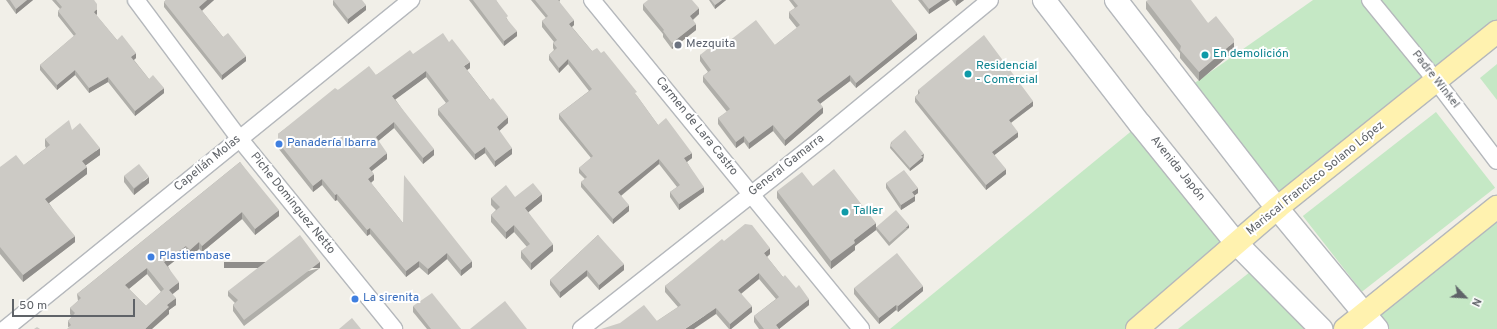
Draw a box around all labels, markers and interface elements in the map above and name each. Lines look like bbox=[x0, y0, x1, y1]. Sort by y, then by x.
place label: Mezquita bbox=[686, 38, 735, 52]
marker: Mezquita bbox=[673, 40, 683, 50]
place label: En demolición bbox=[1213, 48, 1289, 62]
street label: Padre Winkel bbox=[1408, 48, 1462, 112]
marker: En demolición bbox=[1200, 50, 1210, 60]
place label: Residencial - Comercial bbox=[976, 60, 1038, 88]
marker: Residencial - Comercial bbox=[963, 69, 973, 79]
street label: Carmen de Lara Castro bbox=[652, 75, 740, 179]
street label: Mariscal Francisco Solano López bbox=[1244, 119, 1388, 239]
street label: General Gamarra bbox=[746, 132, 828, 200]
street label: Capellán Molas bbox=[172, 133, 244, 195]
street label: Avenida Japón bbox=[1146, 134, 1208, 204]
place label: Panadería Ibarra bbox=[287, 137, 376, 151]
marker: Panadería Ibarra bbox=[274, 139, 284, 149]
street label: Piche Dominguez Netto bbox=[247, 150, 337, 258]
place label: Taller bbox=[853, 205, 883, 219]
marker: Taller bbox=[840, 207, 850, 217]
place label: Plastiembase bbox=[159, 250, 231, 264]
marker: Plastiembase bbox=[146, 252, 156, 262]
north arrow bbox=[1445, 277, 1485, 317]
scale bar bbox=[14, 291, 137, 317]
place label: La sirenita bbox=[363, 292, 419, 306]
marker: La sirenita bbox=[350, 294, 360, 304]
text: N bbox=[1468, 296, 1484, 309]
text: 50 m bbox=[19, 298, 47, 314]

